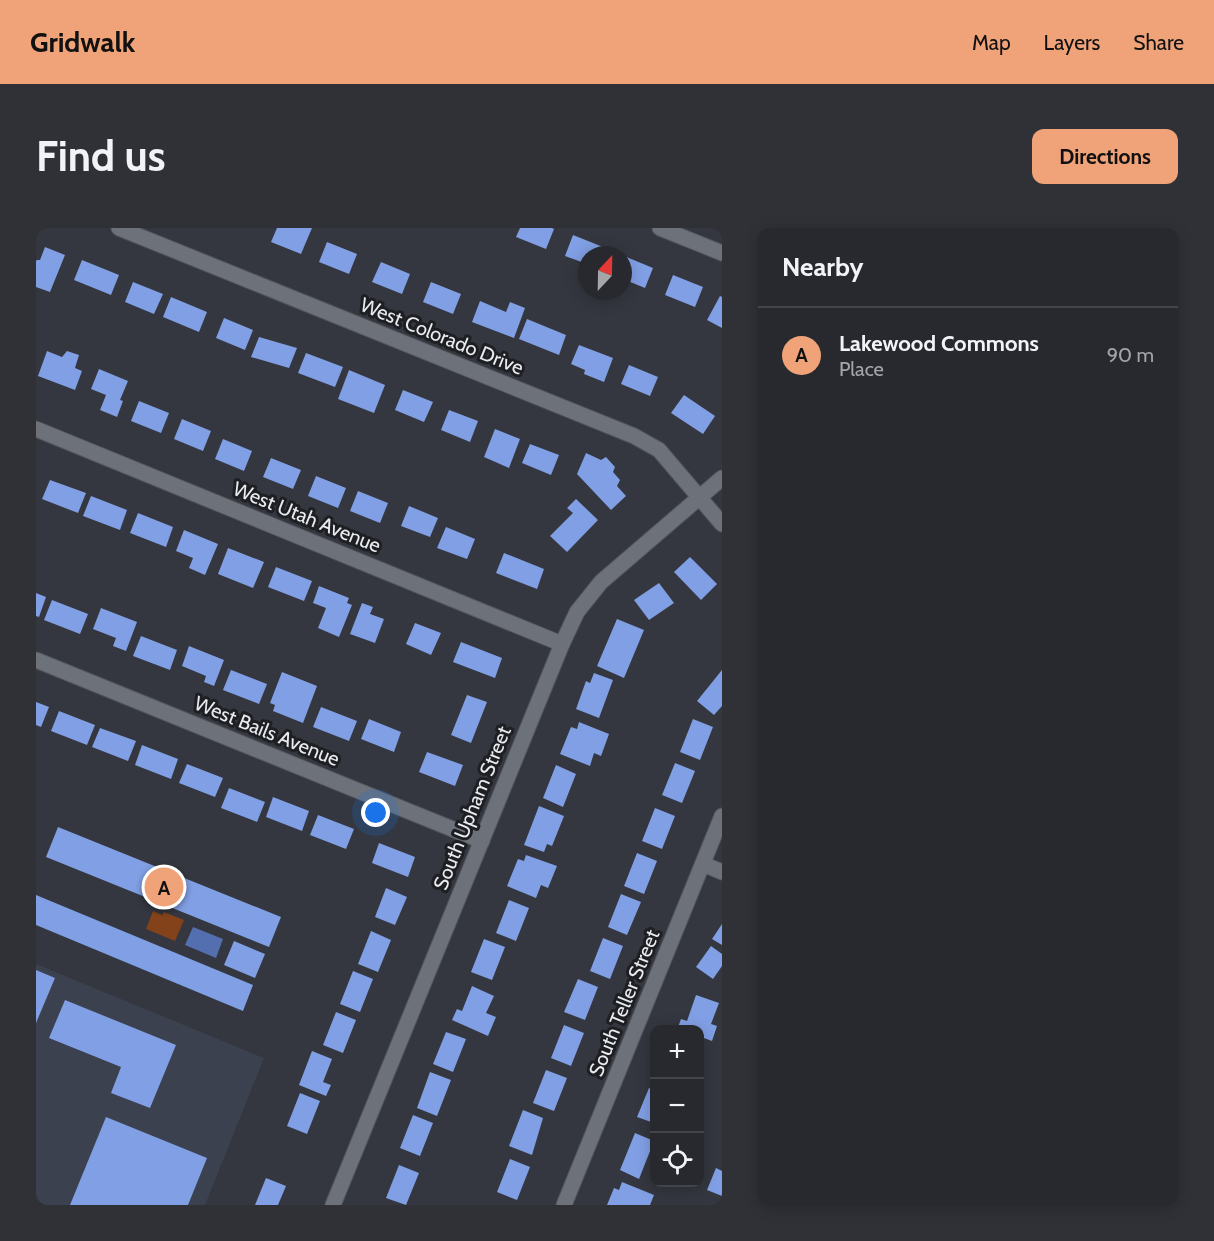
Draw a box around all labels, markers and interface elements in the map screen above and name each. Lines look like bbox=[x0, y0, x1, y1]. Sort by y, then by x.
text: Gridwalk bbox=[30, 25, 135, 59]
text: Map bbox=[972, 30, 1011, 55]
text: Layers bbox=[1044, 30, 1100, 55]
text: Share bbox=[1133, 30, 1184, 55]
button: Directions bbox=[1032, 129, 1178, 184]
text: Find us bbox=[36, 130, 165, 182]
north arrow bbox=[578, 246, 632, 300]
text: Nearby bbox=[782, 251, 863, 283]
street label: West Colorado Drive bbox=[357, 292, 527, 380]
text: Lakewood Commons bbox=[839, 330, 1039, 357]
text: A bbox=[795, 343, 808, 367]
text: 90 m bbox=[1107, 343, 1154, 367]
text: Place bbox=[839, 357, 884, 381]
street label: West Utah Avenue bbox=[230, 476, 384, 558]
street label: West Bails Avenue bbox=[191, 691, 343, 771]
street label: South Upham Street bbox=[428, 722, 516, 893]
your location bbox=[361, 798, 390, 827]
pin: A bbox=[144, 864, 184, 910]
street label: South Teller Street bbox=[584, 926, 665, 1080]
map controls bbox=[650, 1025, 704, 1187]
button: + bbox=[650, 1025, 704, 1079]
button: − bbox=[650, 1079, 704, 1133]
button: locate bbox=[650, 1133, 704, 1187]

